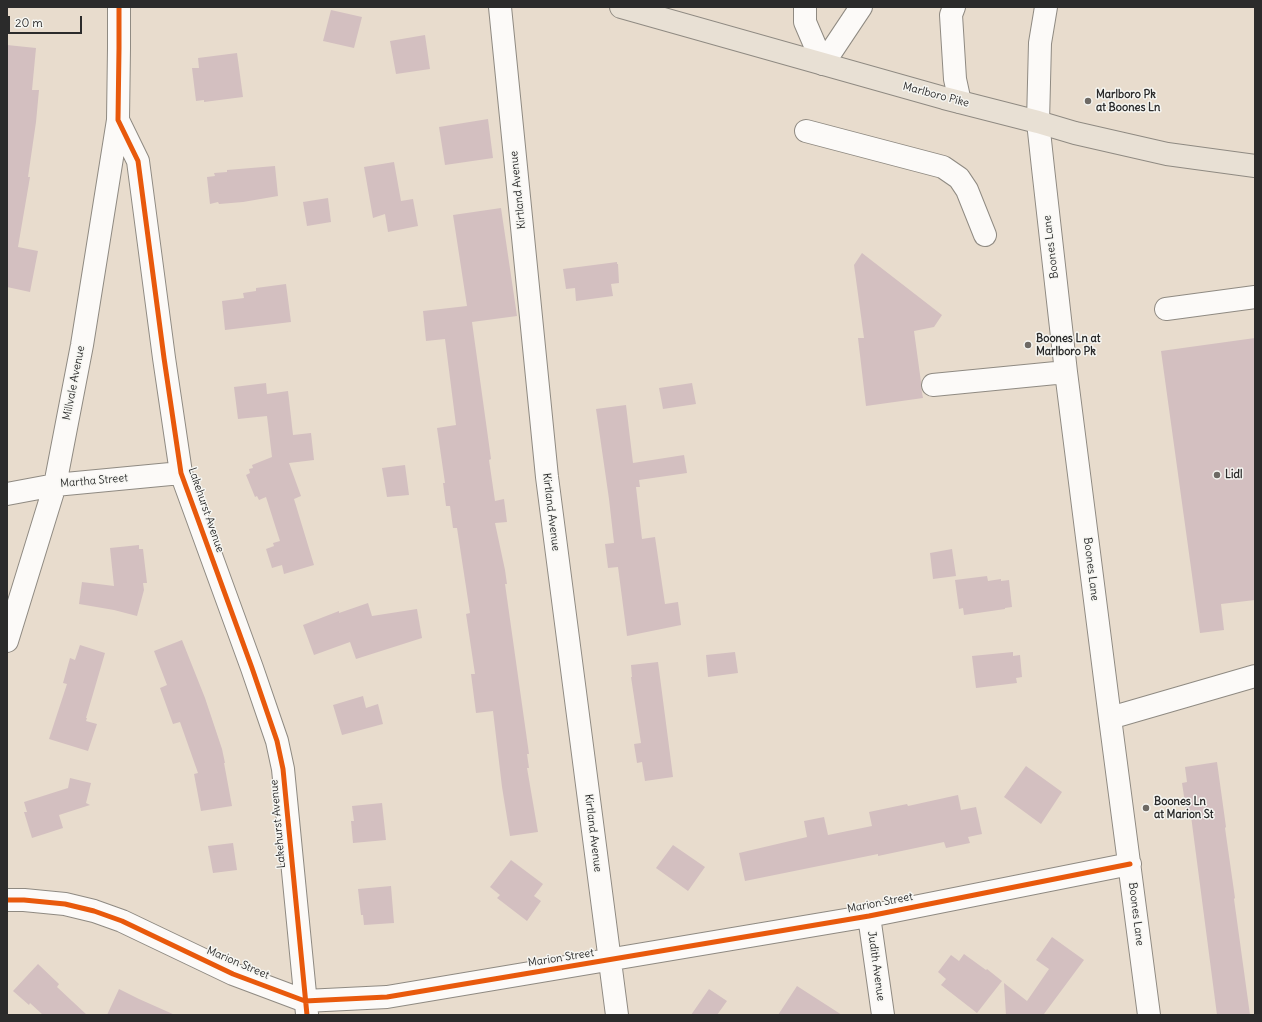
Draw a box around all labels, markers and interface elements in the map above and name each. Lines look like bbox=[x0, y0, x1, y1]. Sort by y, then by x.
scale bar bbox=[10, 8, 84, 34]
text: 20 m bbox=[15, 15, 43, 30]
street label: Marlboro Pike bbox=[901, 80, 971, 110]
place label: Marlboro Pk at Boones Ln bbox=[1096, 88, 1160, 114]
marker: Marlboro Pk at Boones Ln bbox=[1083, 96, 1093, 106]
street label: Kirtland Avenue bbox=[507, 150, 529, 230]
street label: Boones Lane bbox=[1041, 214, 1061, 280]
place label: Boones Ln at Marlboro Pk bbox=[1036, 332, 1100, 358]
marker: Boones Ln at Marlboro Pk bbox=[1023, 340, 1033, 350]
street label: Millvale Avenue bbox=[60, 345, 88, 421]
street label: Lakehurst Avenue bbox=[185, 466, 227, 554]
place label: Lidl bbox=[1225, 468, 1242, 482]
marker: Lidl bbox=[1212, 470, 1222, 480]
street label: Martha Street bbox=[60, 471, 128, 491]
street label: Kirtland Avenue bbox=[540, 472, 562, 552]
street label: Boones Lane bbox=[1081, 536, 1101, 602]
street label: Lakehurst Avenue bbox=[268, 779, 288, 869]
street label: Kirtland Avenue bbox=[582, 793, 604, 873]
place label: Boones Ln at Marion St bbox=[1154, 795, 1213, 821]
marker: Boones Ln at Marion St bbox=[1141, 803, 1151, 813]
street label: Boones Lane bbox=[1126, 881, 1146, 947]
street label: Marion Street bbox=[846, 890, 914, 916]
street label: Judith Avenue bbox=[865, 930, 887, 1002]
street label: Marion Street bbox=[205, 944, 271, 982]
street label: Marion Street bbox=[527, 946, 595, 970]

